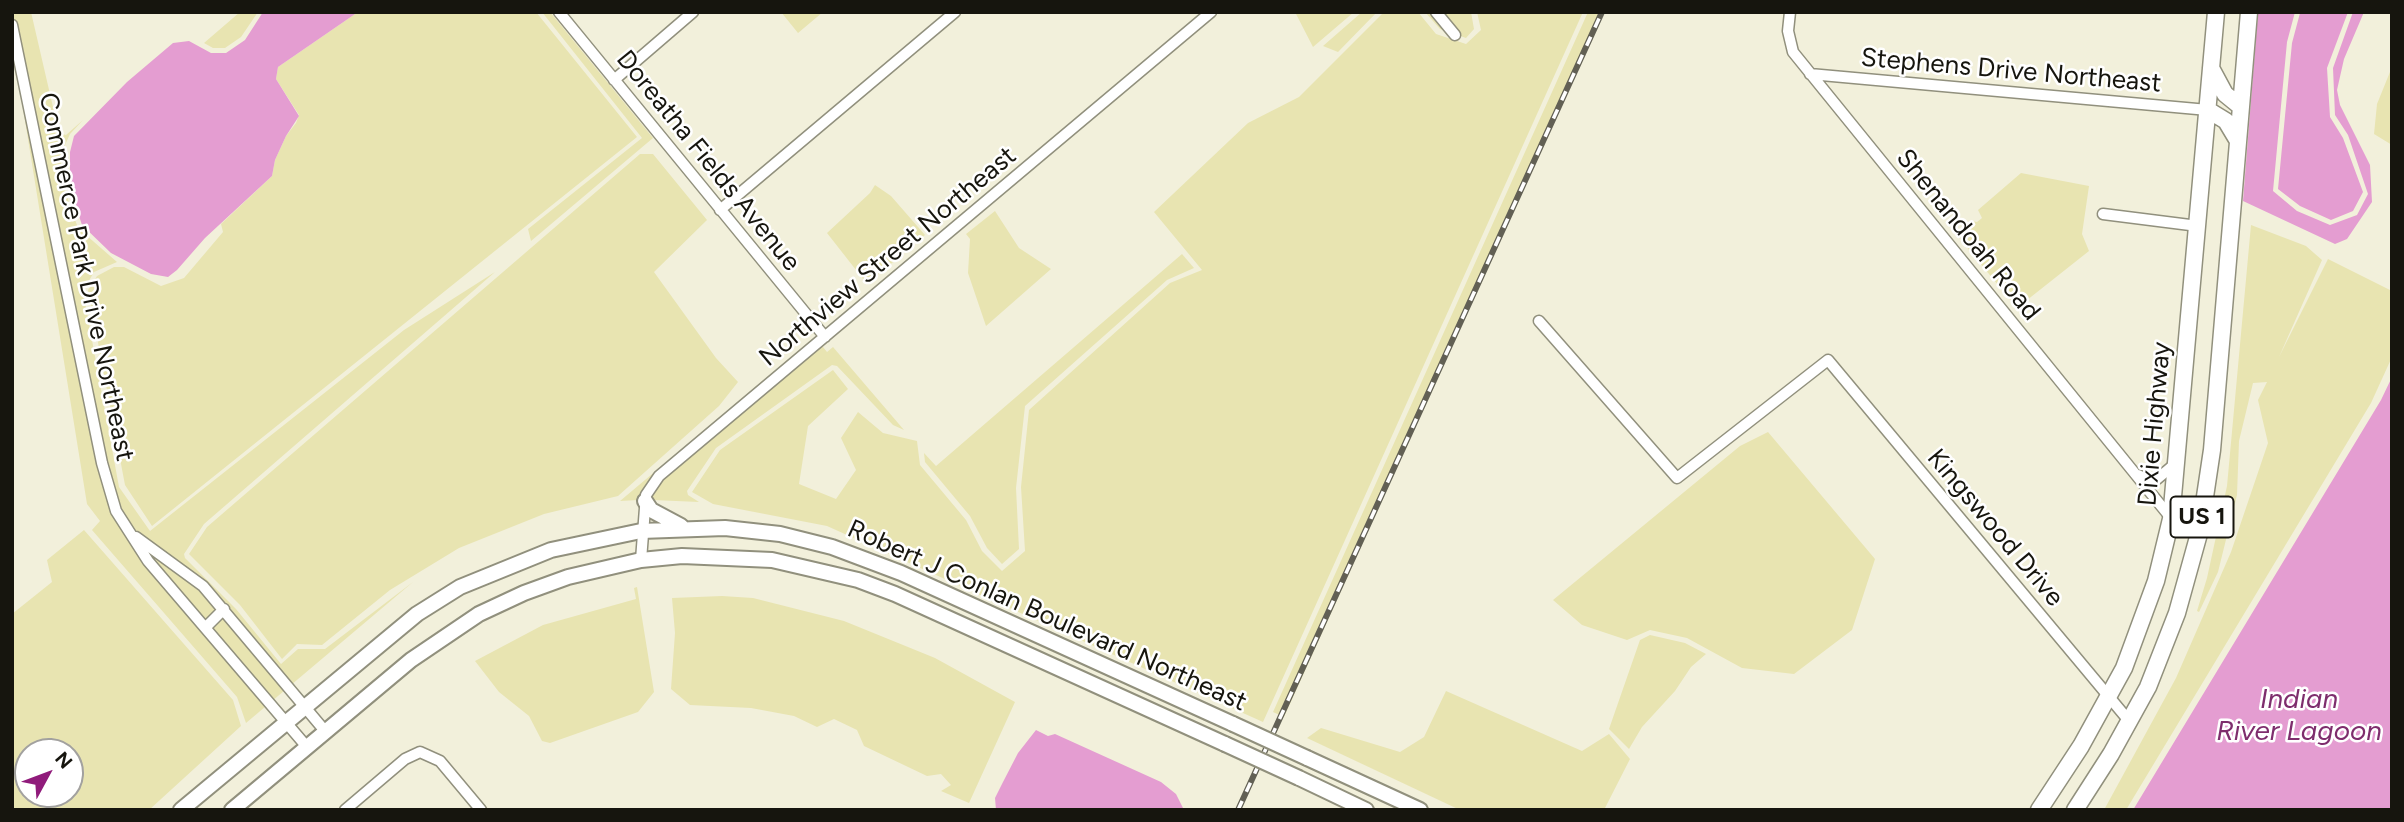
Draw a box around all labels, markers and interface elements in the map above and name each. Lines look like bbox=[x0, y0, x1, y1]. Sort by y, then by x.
street label: Stephens Drive Northeast bbox=[1860, 42, 2162, 100]
street label: Doreatha Fields Avenue bbox=[609, 44, 807, 278]
street label: Commerce Park Drive Northeast bbox=[32, 90, 140, 464]
street label: Northview Street Northeast bbox=[753, 141, 1023, 373]
street label: Shenandoah Road bbox=[1889, 143, 2047, 327]
street label: Dixie Highway bbox=[2132, 341, 2178, 507]
street label: Kingswood Drive bbox=[1920, 443, 2070, 613]
road number: US 1 bbox=[2170, 496, 2234, 538]
street label: Robert J Conlan Boulevard Northeast bbox=[843, 514, 1251, 718]
water label: Indian River Lagoon bbox=[2216, 683, 2382, 749]
north arrow bbox=[14, 738, 84, 808]
text: N bbox=[50, 747, 77, 773]

